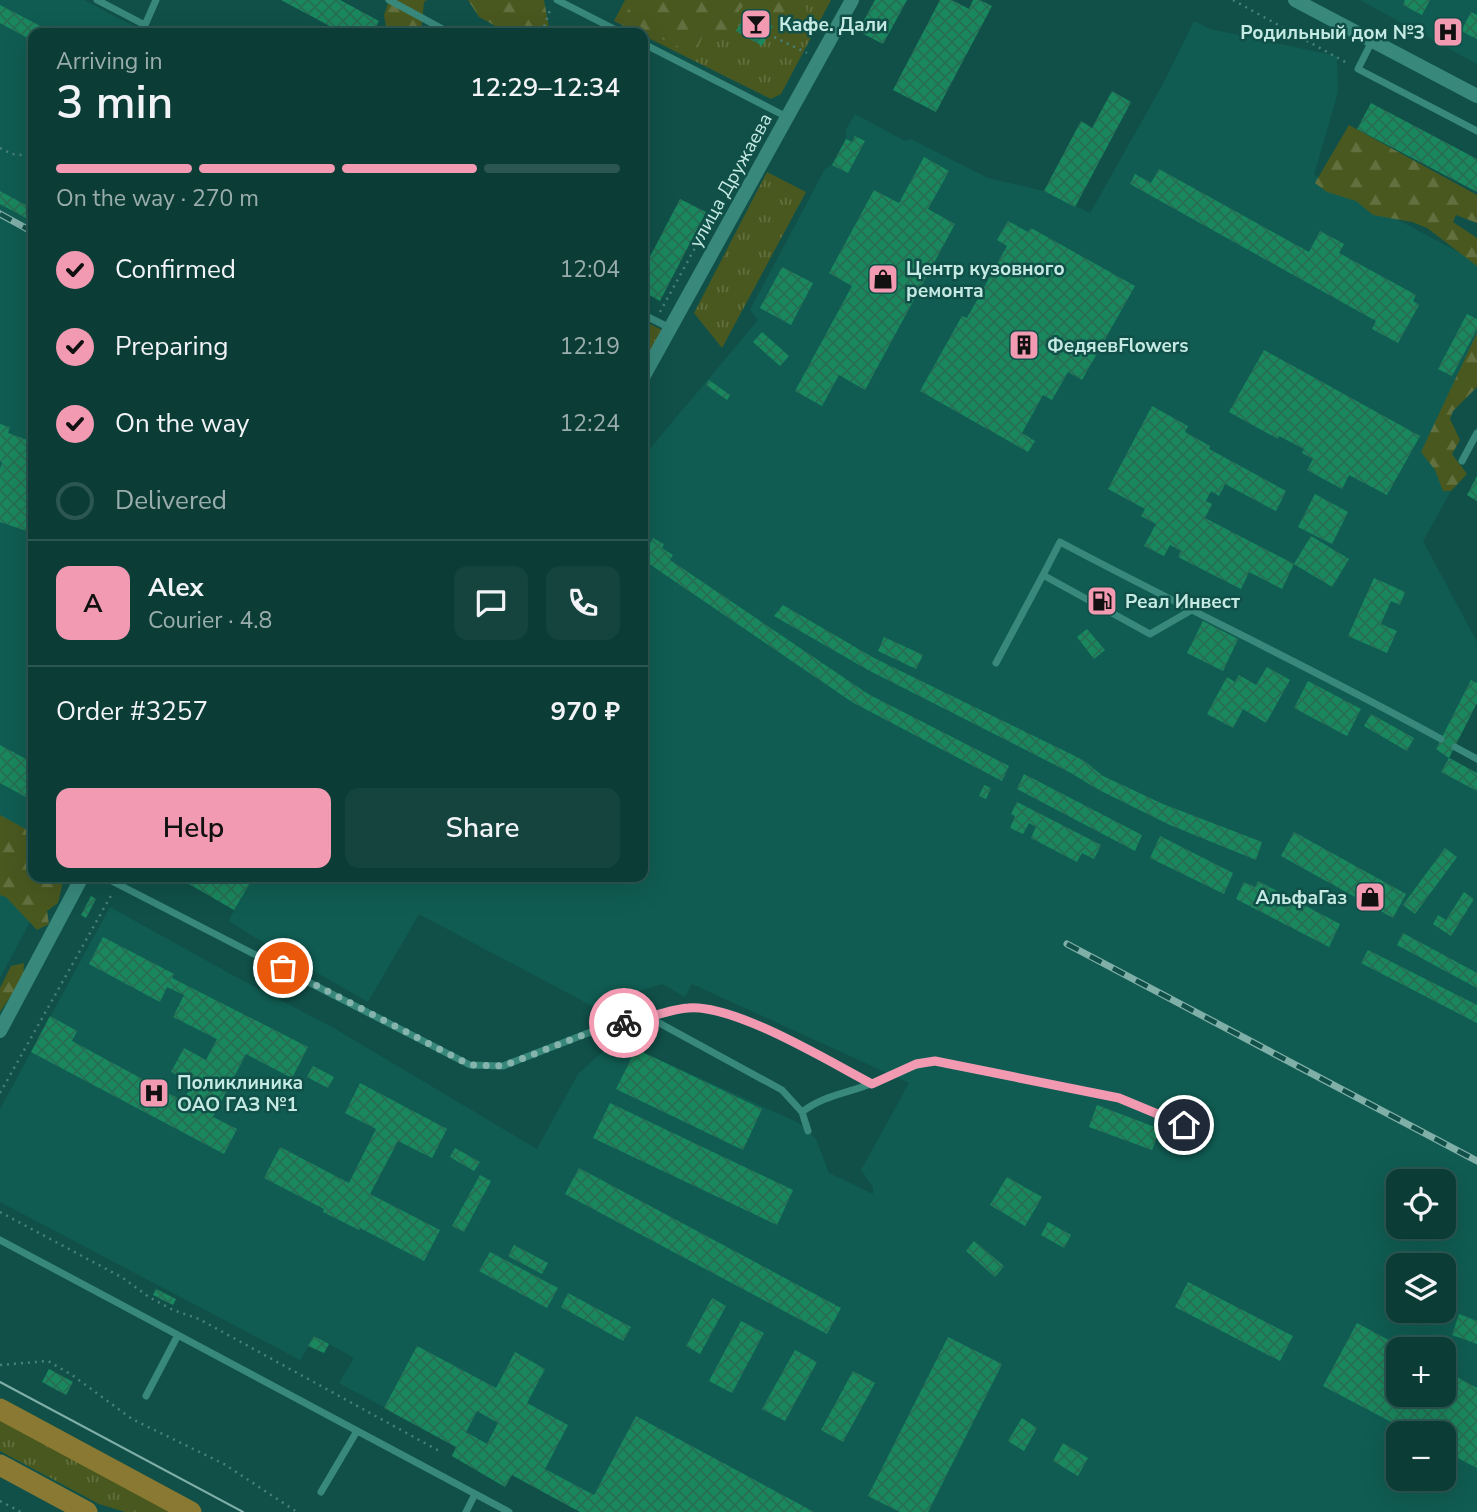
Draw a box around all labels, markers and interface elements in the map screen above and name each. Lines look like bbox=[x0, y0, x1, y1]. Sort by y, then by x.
bar icon: Кафе. Дали bbox=[739, 7, 773, 41]
place label: Кафе. Дали bbox=[779, 12, 887, 38]
hospital icon: Родильный дом №3 bbox=[1431, 15, 1465, 49]
place label: Родильный дом №3 bbox=[1240, 20, 1425, 46]
text: Arriving in bbox=[56, 46, 163, 77]
text: 12:29–12:34 bbox=[470, 70, 620, 105]
text: 3 min bbox=[56, 71, 173, 134]
street label: улица Дружаева bbox=[683, 109, 779, 252]
text: On the way · 270 m bbox=[56, 183, 259, 214]
icon: check bbox=[56, 251, 94, 289]
text: Confirmed bbox=[115, 252, 236, 287]
text: 12:04 bbox=[560, 254, 620, 285]
place label: Центр кузовного ремонта bbox=[906, 256, 1065, 304]
shop icon: Центр кузовного ремонта bbox=[866, 262, 900, 296]
icon: check bbox=[56, 328, 94, 366]
building icon: ФедяевFlowers bbox=[1007, 328, 1041, 362]
text: Preparing bbox=[115, 329, 228, 364]
text: 12:19 bbox=[560, 331, 620, 362]
place label: ФедяевFlowers bbox=[1047, 333, 1188, 359]
icon: check bbox=[56, 405, 94, 443]
text: On the way bbox=[115, 406, 249, 441]
text: 12:24 bbox=[560, 408, 620, 439]
text: Delivered bbox=[115, 483, 227, 518]
button: chat bbox=[454, 566, 528, 640]
button: phone bbox=[546, 566, 620, 640]
text: Alex bbox=[148, 570, 204, 605]
fuel station icon: Реал Инвест bbox=[1085, 584, 1119, 618]
text: A bbox=[83, 586, 103, 621]
place label: Реал Инвест bbox=[1125, 589, 1240, 615]
text: Courier · 4.8 bbox=[148, 605, 272, 636]
text: Order #3257 bbox=[56, 694, 208, 729]
text: 970 ₽ bbox=[551, 694, 620, 729]
button: Help bbox=[56, 788, 331, 868]
button: Share bbox=[345, 788, 620, 868]
shop icon: АльфаГаз bbox=[1353, 880, 1387, 914]
place label: АльфаГаз bbox=[1256, 885, 1347, 911]
pin bbox=[253, 938, 313, 998]
icon: bag bbox=[264, 949, 302, 987]
courier bbox=[589, 988, 659, 1058]
icon: bike bbox=[605, 1004, 643, 1042]
place label: Поликлиника ОАО ГАЗ №1 bbox=[177, 1070, 303, 1118]
hospital icon: Поликлиника ОАО ГАЗ №1 bbox=[137, 1076, 171, 1110]
pin bbox=[1154, 1095, 1214, 1155]
icon: home bbox=[1165, 1106, 1203, 1144]
map controls bbox=[1386, 1169, 1456, 1491]
button: locate bbox=[1386, 1169, 1456, 1239]
button: layers bbox=[1386, 1253, 1456, 1323]
button: + bbox=[1386, 1337, 1456, 1407]
button: − bbox=[1386, 1421, 1456, 1491]

